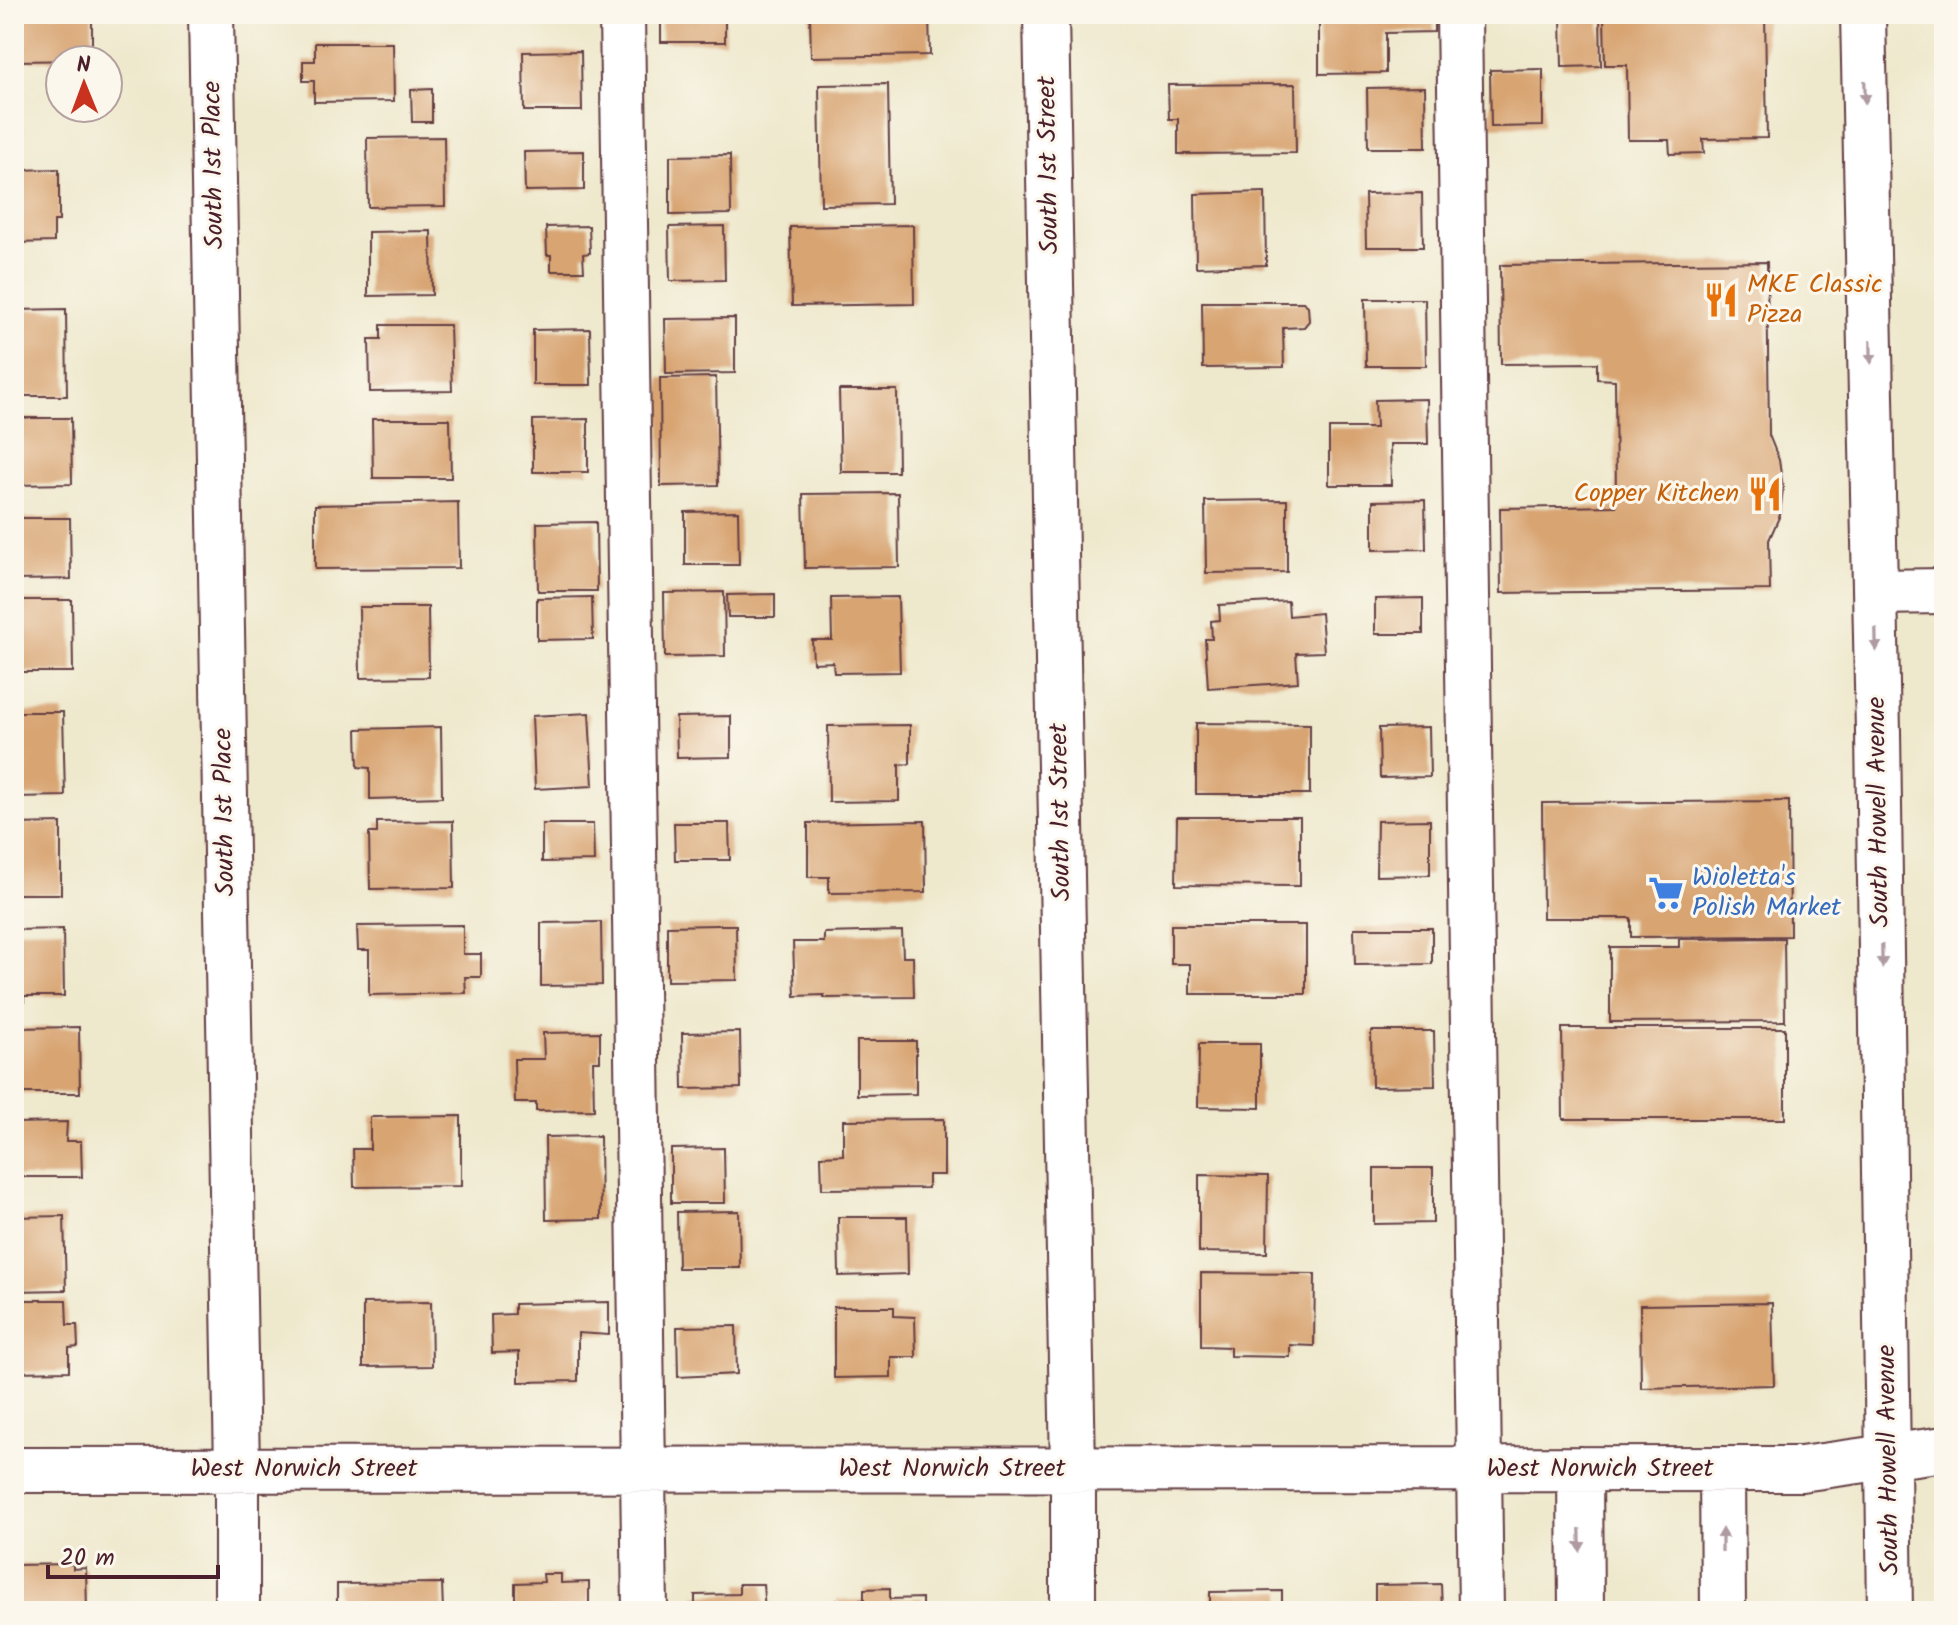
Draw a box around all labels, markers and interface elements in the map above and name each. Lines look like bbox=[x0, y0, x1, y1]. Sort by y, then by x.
north arrow bbox=[44, 44, 124, 124]
text: N bbox=[76, 49, 91, 84]
street label: South 1st Street bbox=[1026, 75, 1072, 254]
street label: South 1st Place bbox=[192, 80, 236, 249]
one-way arrow bbox=[1859, 80, 1871, 105]
place label: MKE Classic Pizza bbox=[1747, 264, 1883, 336]
restaurant icon: MKE Classic Pizza bbox=[1702, 281, 1740, 319]
one-way arrow bbox=[1864, 340, 1877, 365]
place label: Copper Kitchen bbox=[1573, 473, 1739, 515]
restaurant icon: Copper Kitchen bbox=[1746, 475, 1784, 513]
one-way arrow bbox=[1870, 628, 1883, 653]
street label: South Howell Avenue bbox=[1856, 696, 1902, 928]
street label: South 1st Street bbox=[1038, 722, 1084, 901]
street label: South 1st Place bbox=[203, 727, 247, 896]
place label: Wioletta's Polish Market bbox=[1692, 857, 1842, 929]
supermarket icon: Wioletta's Polish Market bbox=[1647, 874, 1685, 912]
one-way arrow bbox=[1875, 944, 1888, 969]
street label: South Howell Avenue bbox=[1866, 1344, 1912, 1576]
street label: West Norwich Street bbox=[190, 1448, 419, 1490]
street label: West Norwich Street bbox=[838, 1448, 1067, 1490]
street label: West Norwich Street bbox=[1486, 1448, 1715, 1490]
one-way arrow bbox=[1716, 1527, 1728, 1552]
one-way arrow bbox=[1574, 1528, 1586, 1553]
scale bar bbox=[48, 1529, 218, 1579]
text: 20 m bbox=[60, 1539, 115, 1578]

